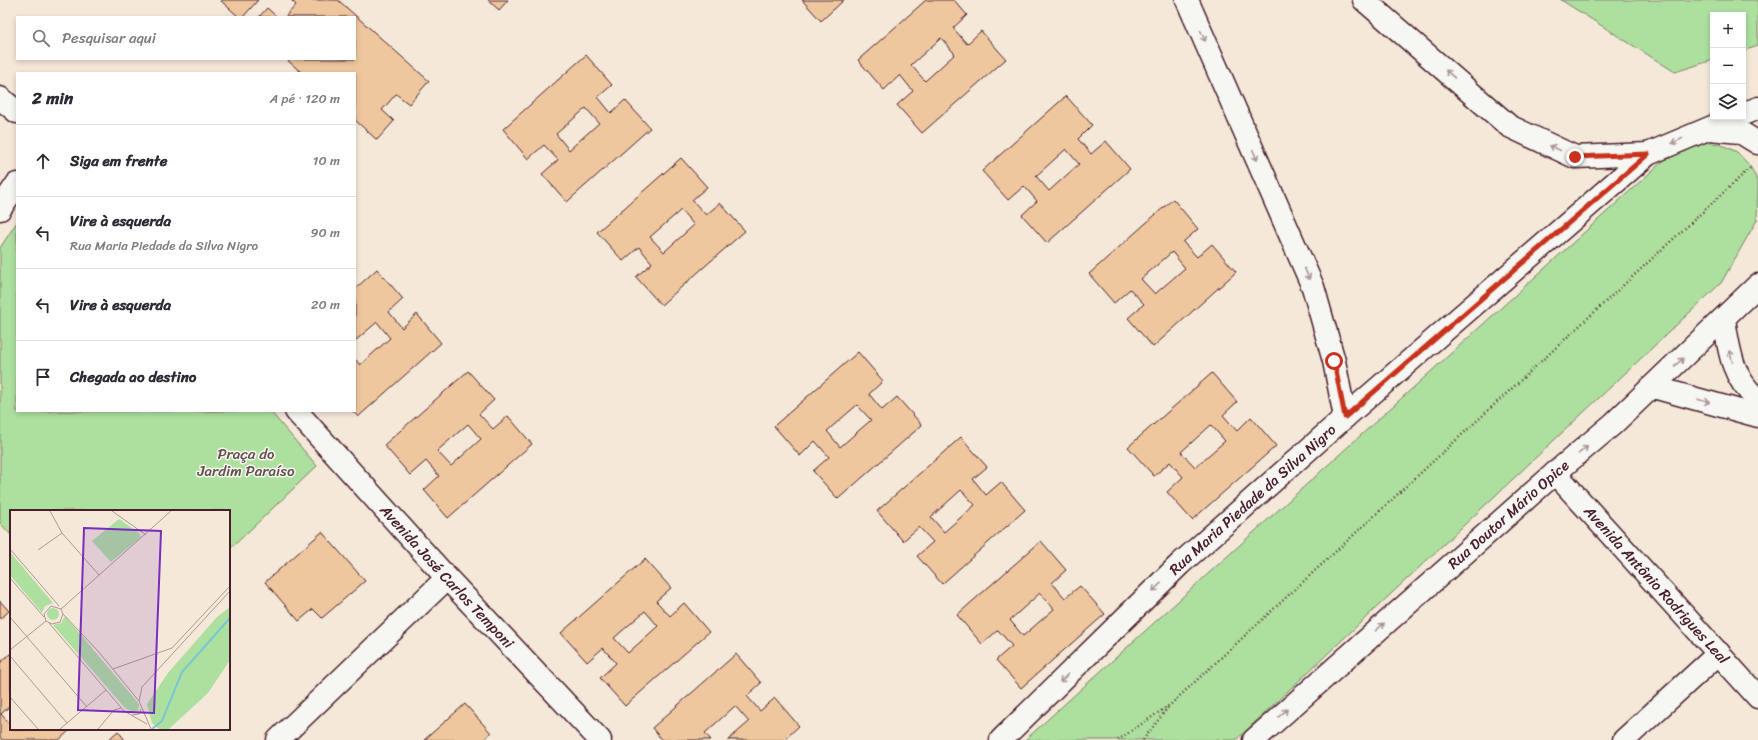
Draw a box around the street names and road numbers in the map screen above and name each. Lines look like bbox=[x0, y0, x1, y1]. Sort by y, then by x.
street label: Rua Maria Piedade da Silva Nigro bbox=[1163, 417, 1342, 581]
street label: Rua Doutor Mário Opice bbox=[1442, 453, 1575, 576]
street label: Avenida José Carlos Temponi bbox=[373, 498, 521, 655]
street label: Avenida Antônio Rodrigues Leal bbox=[1577, 499, 1736, 671]

